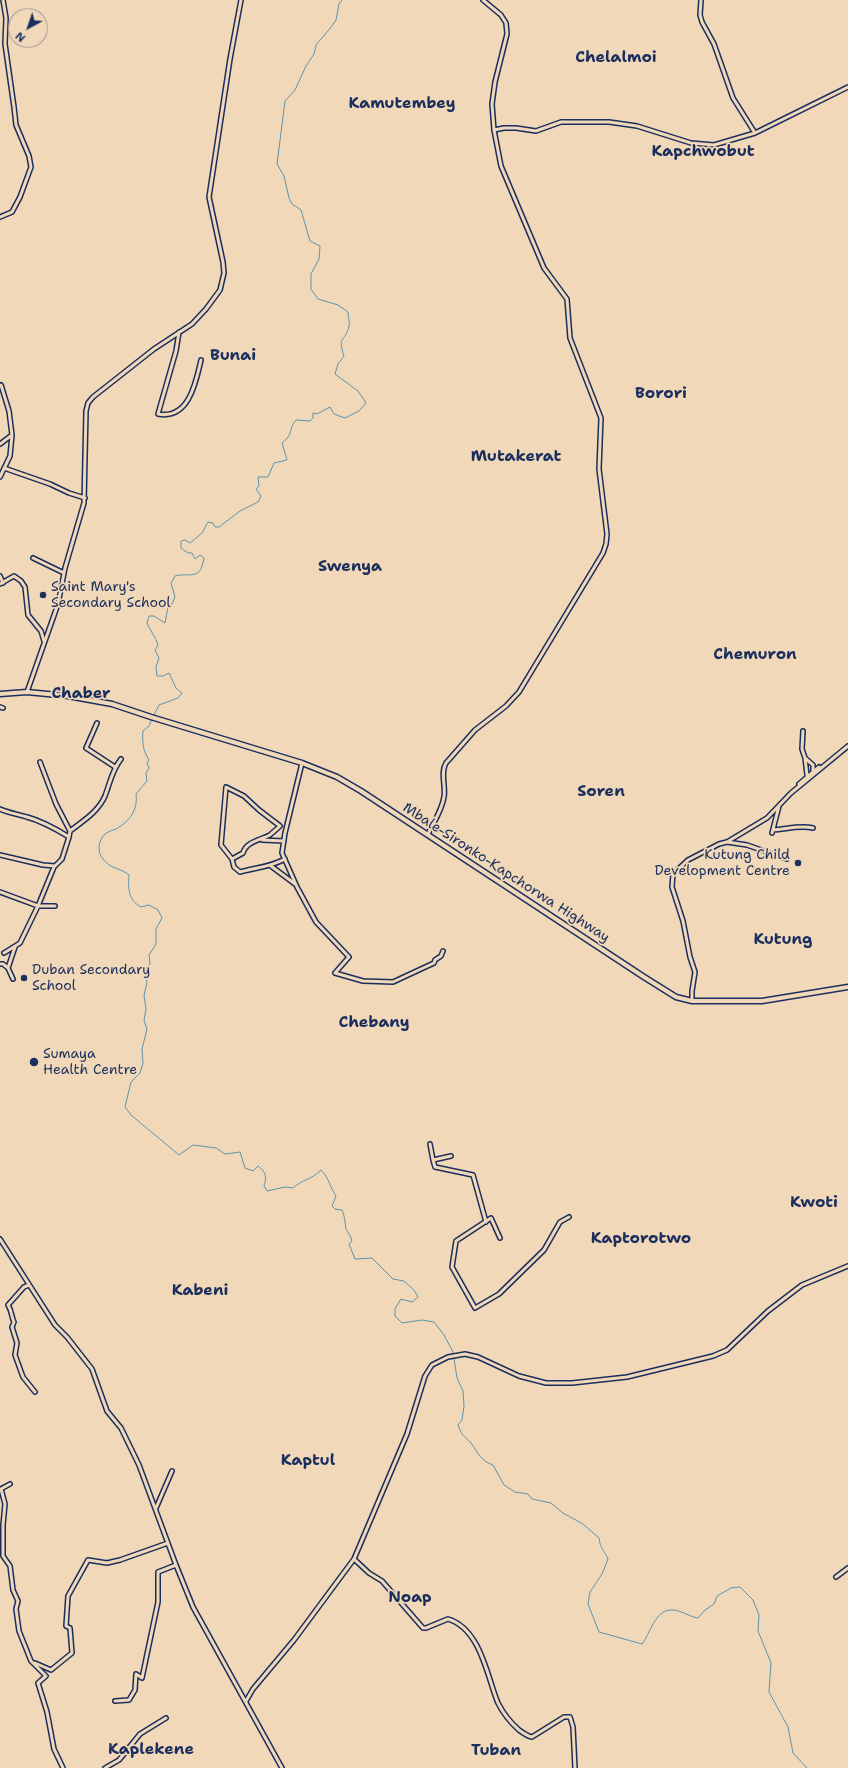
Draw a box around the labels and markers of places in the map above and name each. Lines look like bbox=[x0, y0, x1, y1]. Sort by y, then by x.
place label: Saint Mary's Secondary School bbox=[51, 579, 171, 612]
marker: Saint Mary's Secondary School bbox=[38, 590, 48, 600]
place label: Kutung Child Development Centre bbox=[654, 847, 790, 880]
marker: Kutung Child Development Centre bbox=[793, 858, 803, 868]
place label: Duban Secondary School bbox=[32, 962, 150, 994]
marker: Duban Secondary School bbox=[19, 973, 29, 983]
place label: Sumaya Health Centre bbox=[43, 1046, 137, 1078]
marker: Sumaya Health Centre bbox=[28, 1056, 40, 1068]

